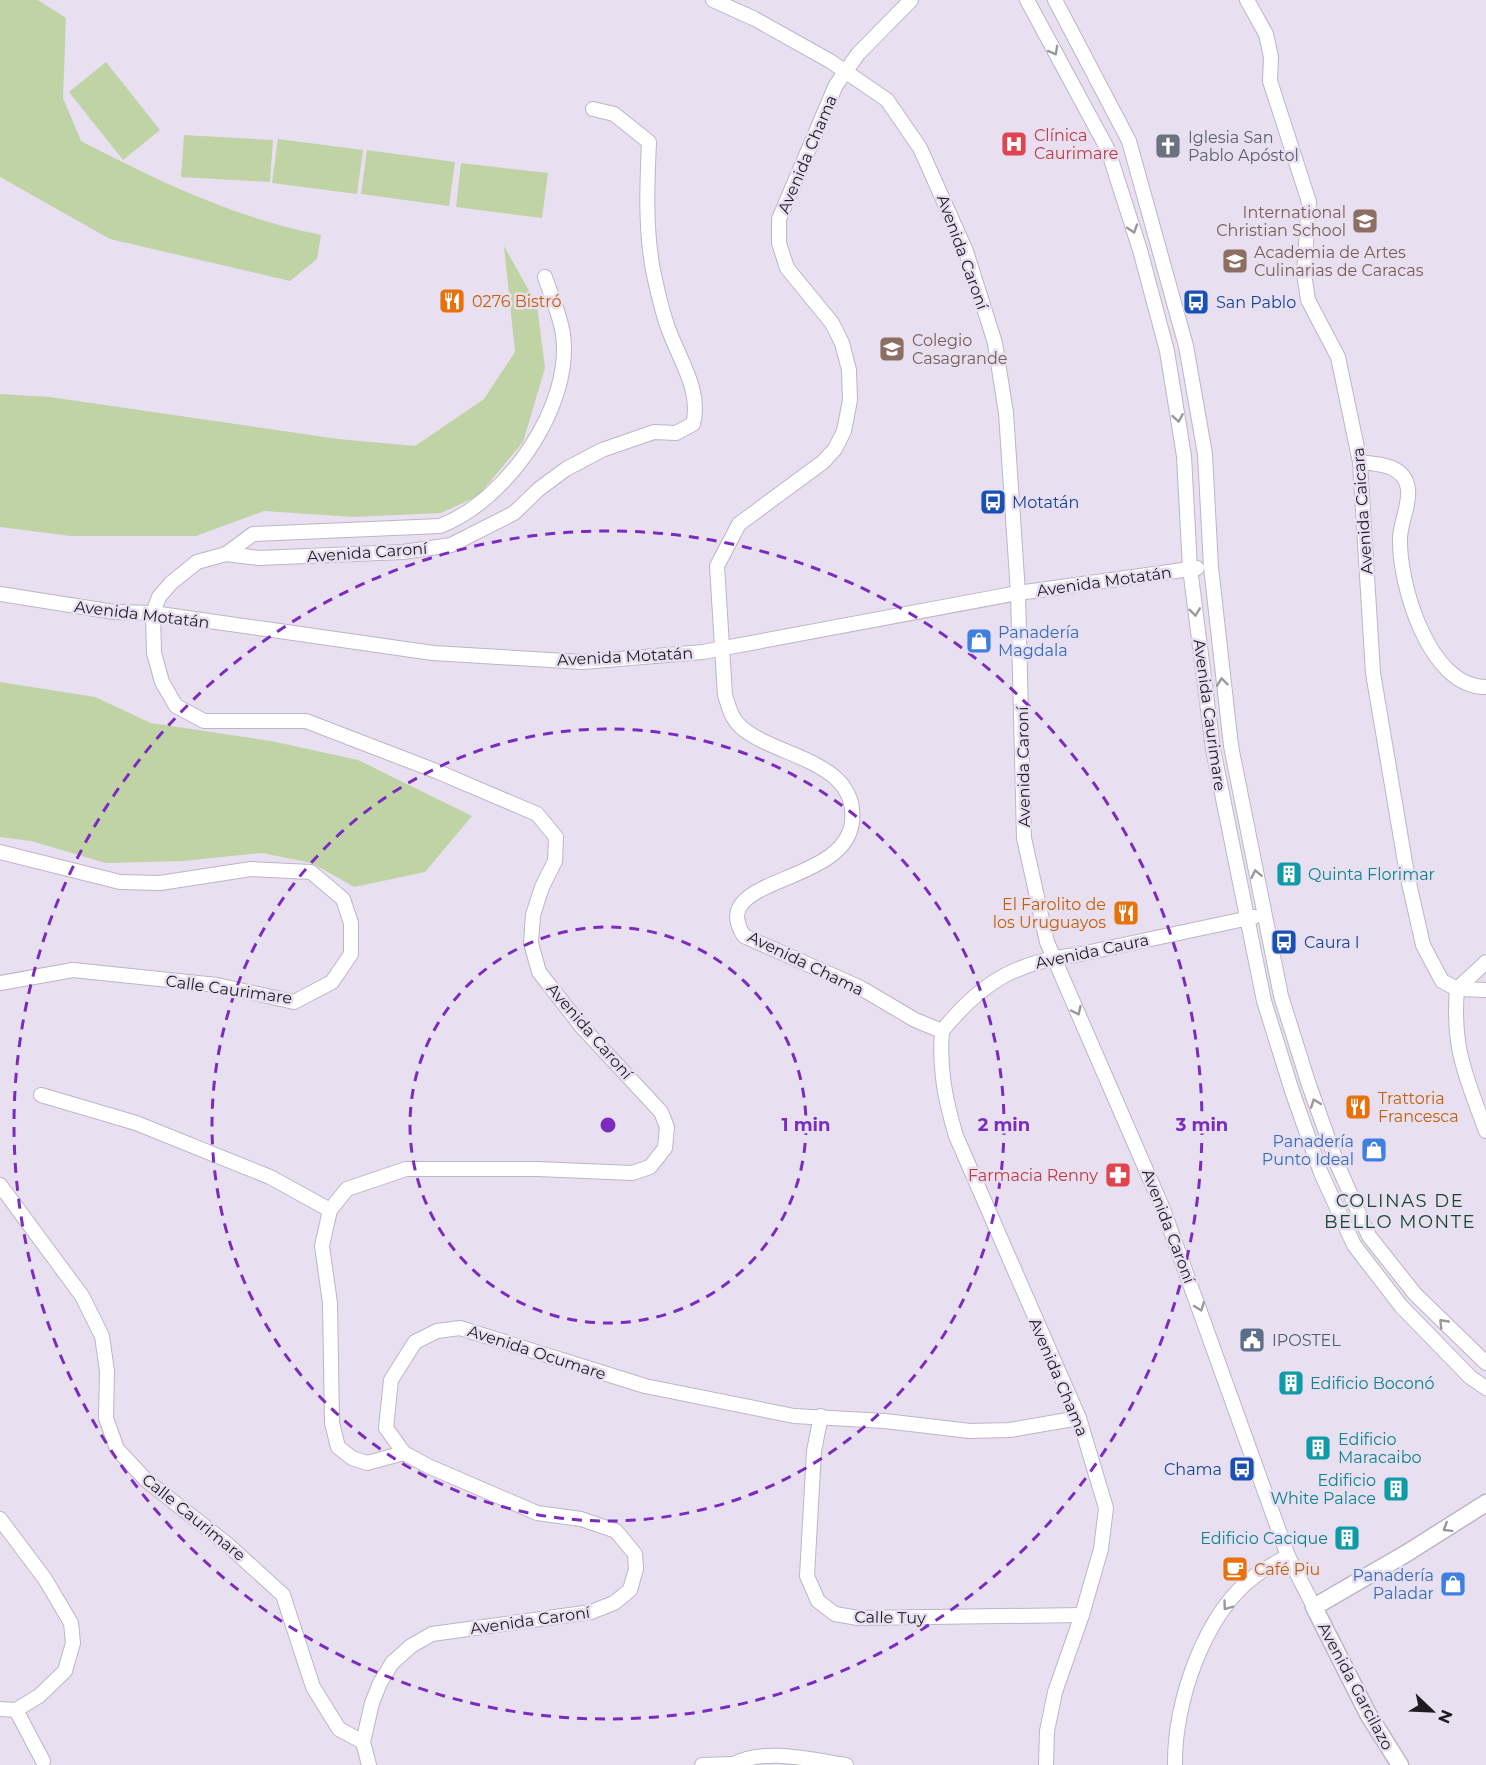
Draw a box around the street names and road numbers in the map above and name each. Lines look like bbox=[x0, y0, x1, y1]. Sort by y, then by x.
street label: Avenida Chama bbox=[774, 92, 841, 216]
street label: Avenida Caroní bbox=[933, 192, 992, 313]
street label: Avenida Caicara bbox=[1349, 447, 1376, 575]
street label: Avenida Caroní bbox=[306, 539, 429, 566]
street label: Avenida Motatán bbox=[1035, 563, 1173, 600]
street label: Avenida Motatán bbox=[73, 597, 211, 632]
street label: Avenida Caurimare bbox=[1189, 638, 1230, 792]
street label: Avenida Motatán bbox=[557, 643, 693, 670]
street label: Avenida Caroní bbox=[1013, 706, 1034, 828]
street label: Avenida Chama bbox=[745, 927, 867, 1000]
street label: Avenida Caura bbox=[1034, 930, 1151, 973]
street label: Calle Caurimare bbox=[165, 971, 293, 1008]
street label: Avenida Caroní bbox=[543, 980, 637, 1084]
street label: Avenida Caroní bbox=[1138, 1166, 1199, 1287]
street label: Avenida Chama bbox=[1025, 1315, 1092, 1439]
street label: Avenida Ocumare bbox=[465, 1321, 608, 1384]
street label: Calle Caurimare bbox=[138, 1470, 249, 1565]
street label: Avenida Caroní bbox=[469, 1603, 592, 1638]
street label: Calle Tuy bbox=[854, 1607, 926, 1628]
street label: Avenida Garcilazo bbox=[1314, 1619, 1397, 1753]

